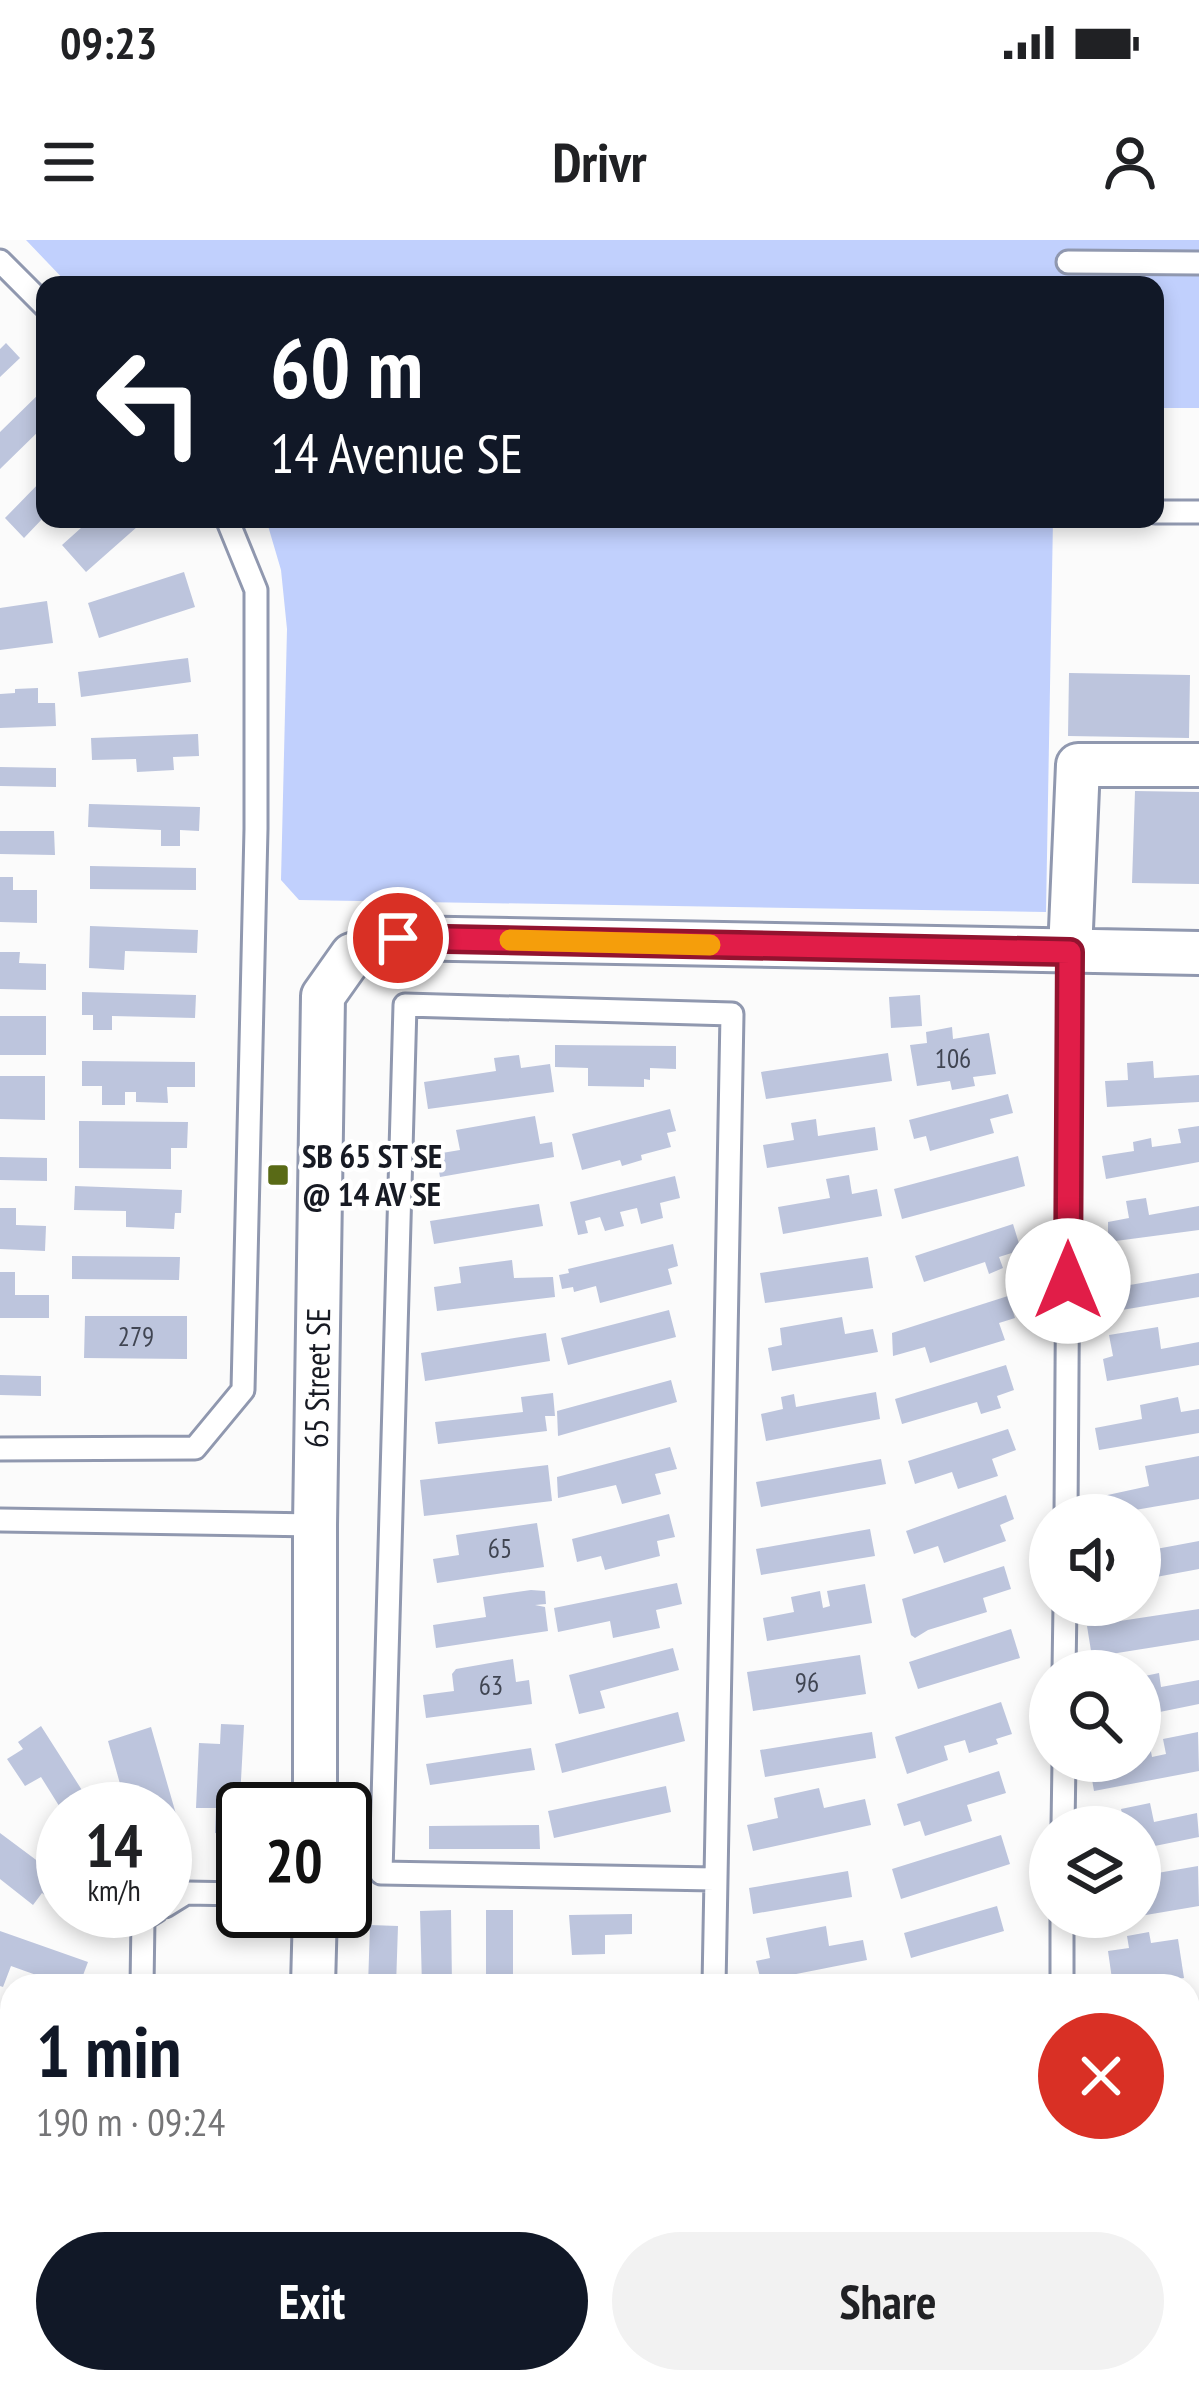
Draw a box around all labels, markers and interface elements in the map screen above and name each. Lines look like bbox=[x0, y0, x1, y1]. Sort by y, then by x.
text: 09:23 bbox=[60, 13, 157, 71]
text: Drivr bbox=[552, 127, 647, 197]
icon: menu bbox=[36, 129, 102, 195]
icon: person bbox=[1097, 129, 1163, 195]
text: 60 m bbox=[270, 312, 423, 421]
icon: left bbox=[72, 324, 228, 480]
text: 14 Avenue SE bbox=[270, 418, 523, 488]
pin bbox=[347, 887, 449, 989]
icon: arrive bbox=[365, 905, 431, 971]
house number: 106 bbox=[935, 1041, 971, 1075]
place label: SB 65 ST SE @ 14 AV SE bbox=[302, 1134, 442, 1215]
marker: SB 65 ST SE @ 14 AV SE bbox=[265, 1162, 291, 1188]
position arrow bbox=[1005, 1218, 1131, 1344]
street label: 65 Street SE bbox=[294, 1307, 339, 1449]
house number: 279 bbox=[118, 1319, 154, 1353]
map controls bbox=[1029, 1494, 1161, 1938]
button: sound bbox=[1029, 1494, 1161, 1626]
house number: 65 bbox=[488, 1531, 512, 1565]
button: search bbox=[1029, 1650, 1161, 1782]
house number: 96 bbox=[795, 1665, 819, 1699]
house number: 63 bbox=[479, 1668, 503, 1702]
speed limit sign: 20 bbox=[216, 1782, 372, 1938]
text: 14 bbox=[85, 1806, 143, 1884]
button: layers bbox=[1029, 1806, 1161, 1938]
text: km/h bbox=[87, 1870, 141, 1909]
text: 1 min bbox=[36, 2004, 181, 2097]
button: close bbox=[1038, 2013, 1164, 2139]
text: 190 m · 09:24 bbox=[36, 2096, 225, 2147]
button: Exit bbox=[36, 2232, 588, 2370]
button: Share bbox=[612, 2232, 1164, 2370]

